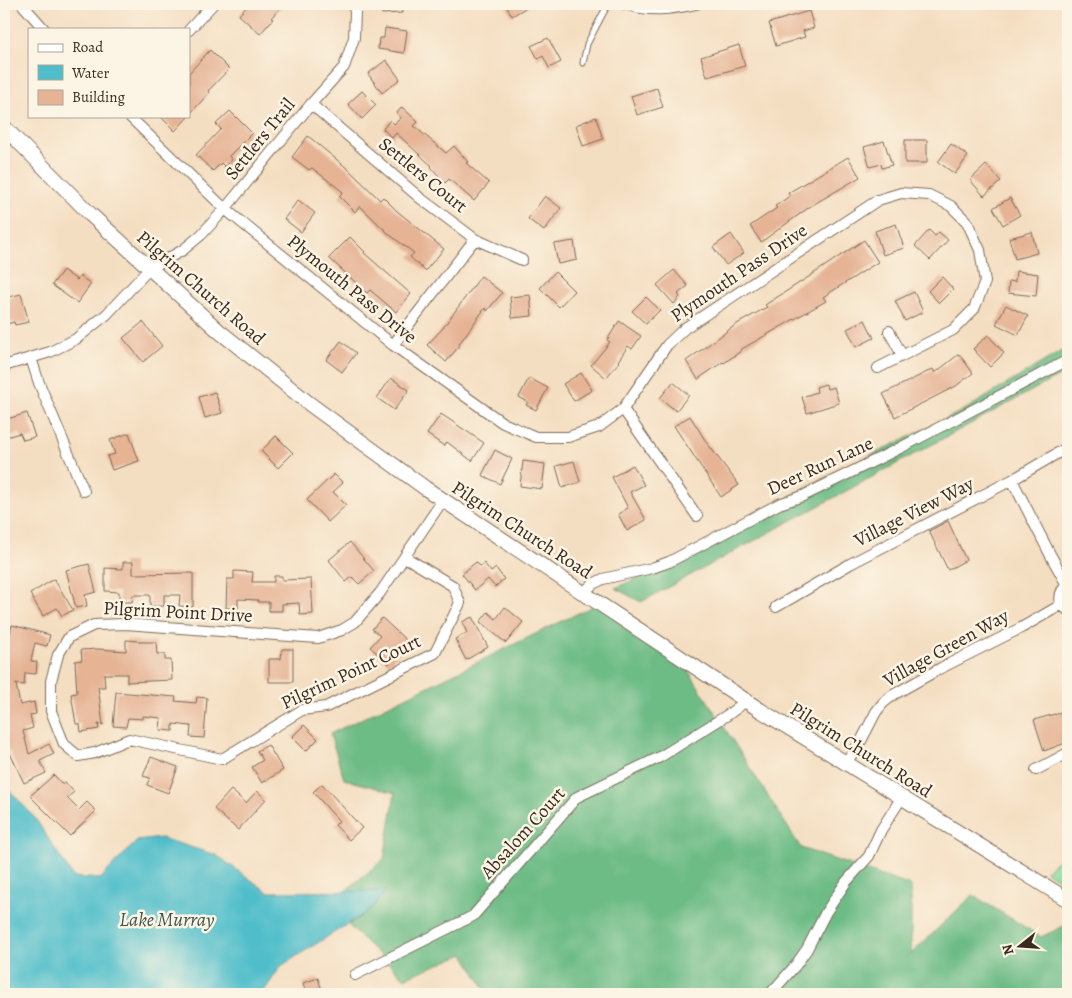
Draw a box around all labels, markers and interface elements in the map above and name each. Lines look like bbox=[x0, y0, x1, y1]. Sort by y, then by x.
legend bbox=[28, 28, 190, 118]
text: Road bbox=[72, 37, 104, 57]
text: Water bbox=[71, 63, 109, 83]
text: Building bbox=[72, 87, 125, 107]
street label: Settlers Trail bbox=[219, 92, 301, 185]
street label: Settlers Court bbox=[373, 131, 473, 219]
street label: Plymouth Pass Drive bbox=[665, 218, 813, 328]
street label: Pilgrim Church Road bbox=[131, 225, 272, 352]
street label: Plymouth Pass Drive bbox=[282, 229, 422, 349]
street label: Deer Run Lane bbox=[763, 430, 877, 502]
street label: Village View Way bbox=[849, 470, 979, 554]
street label: Pilgrim Church Road bbox=[447, 475, 598, 586]
street label: Pilgrim Point Drive bbox=[103, 595, 253, 629]
street label: Village Green Way bbox=[878, 602, 1014, 694]
street label: Pilgrim Point Court bbox=[277, 628, 425, 716]
street label: Pilgrim Church Road bbox=[785, 696, 938, 805]
street label: Absalom Court bbox=[474, 781, 571, 885]
water label: Lake Murray bbox=[119, 906, 215, 933]
north arrow bbox=[994, 920, 1044, 970]
text: N bbox=[997, 942, 1019, 957]

